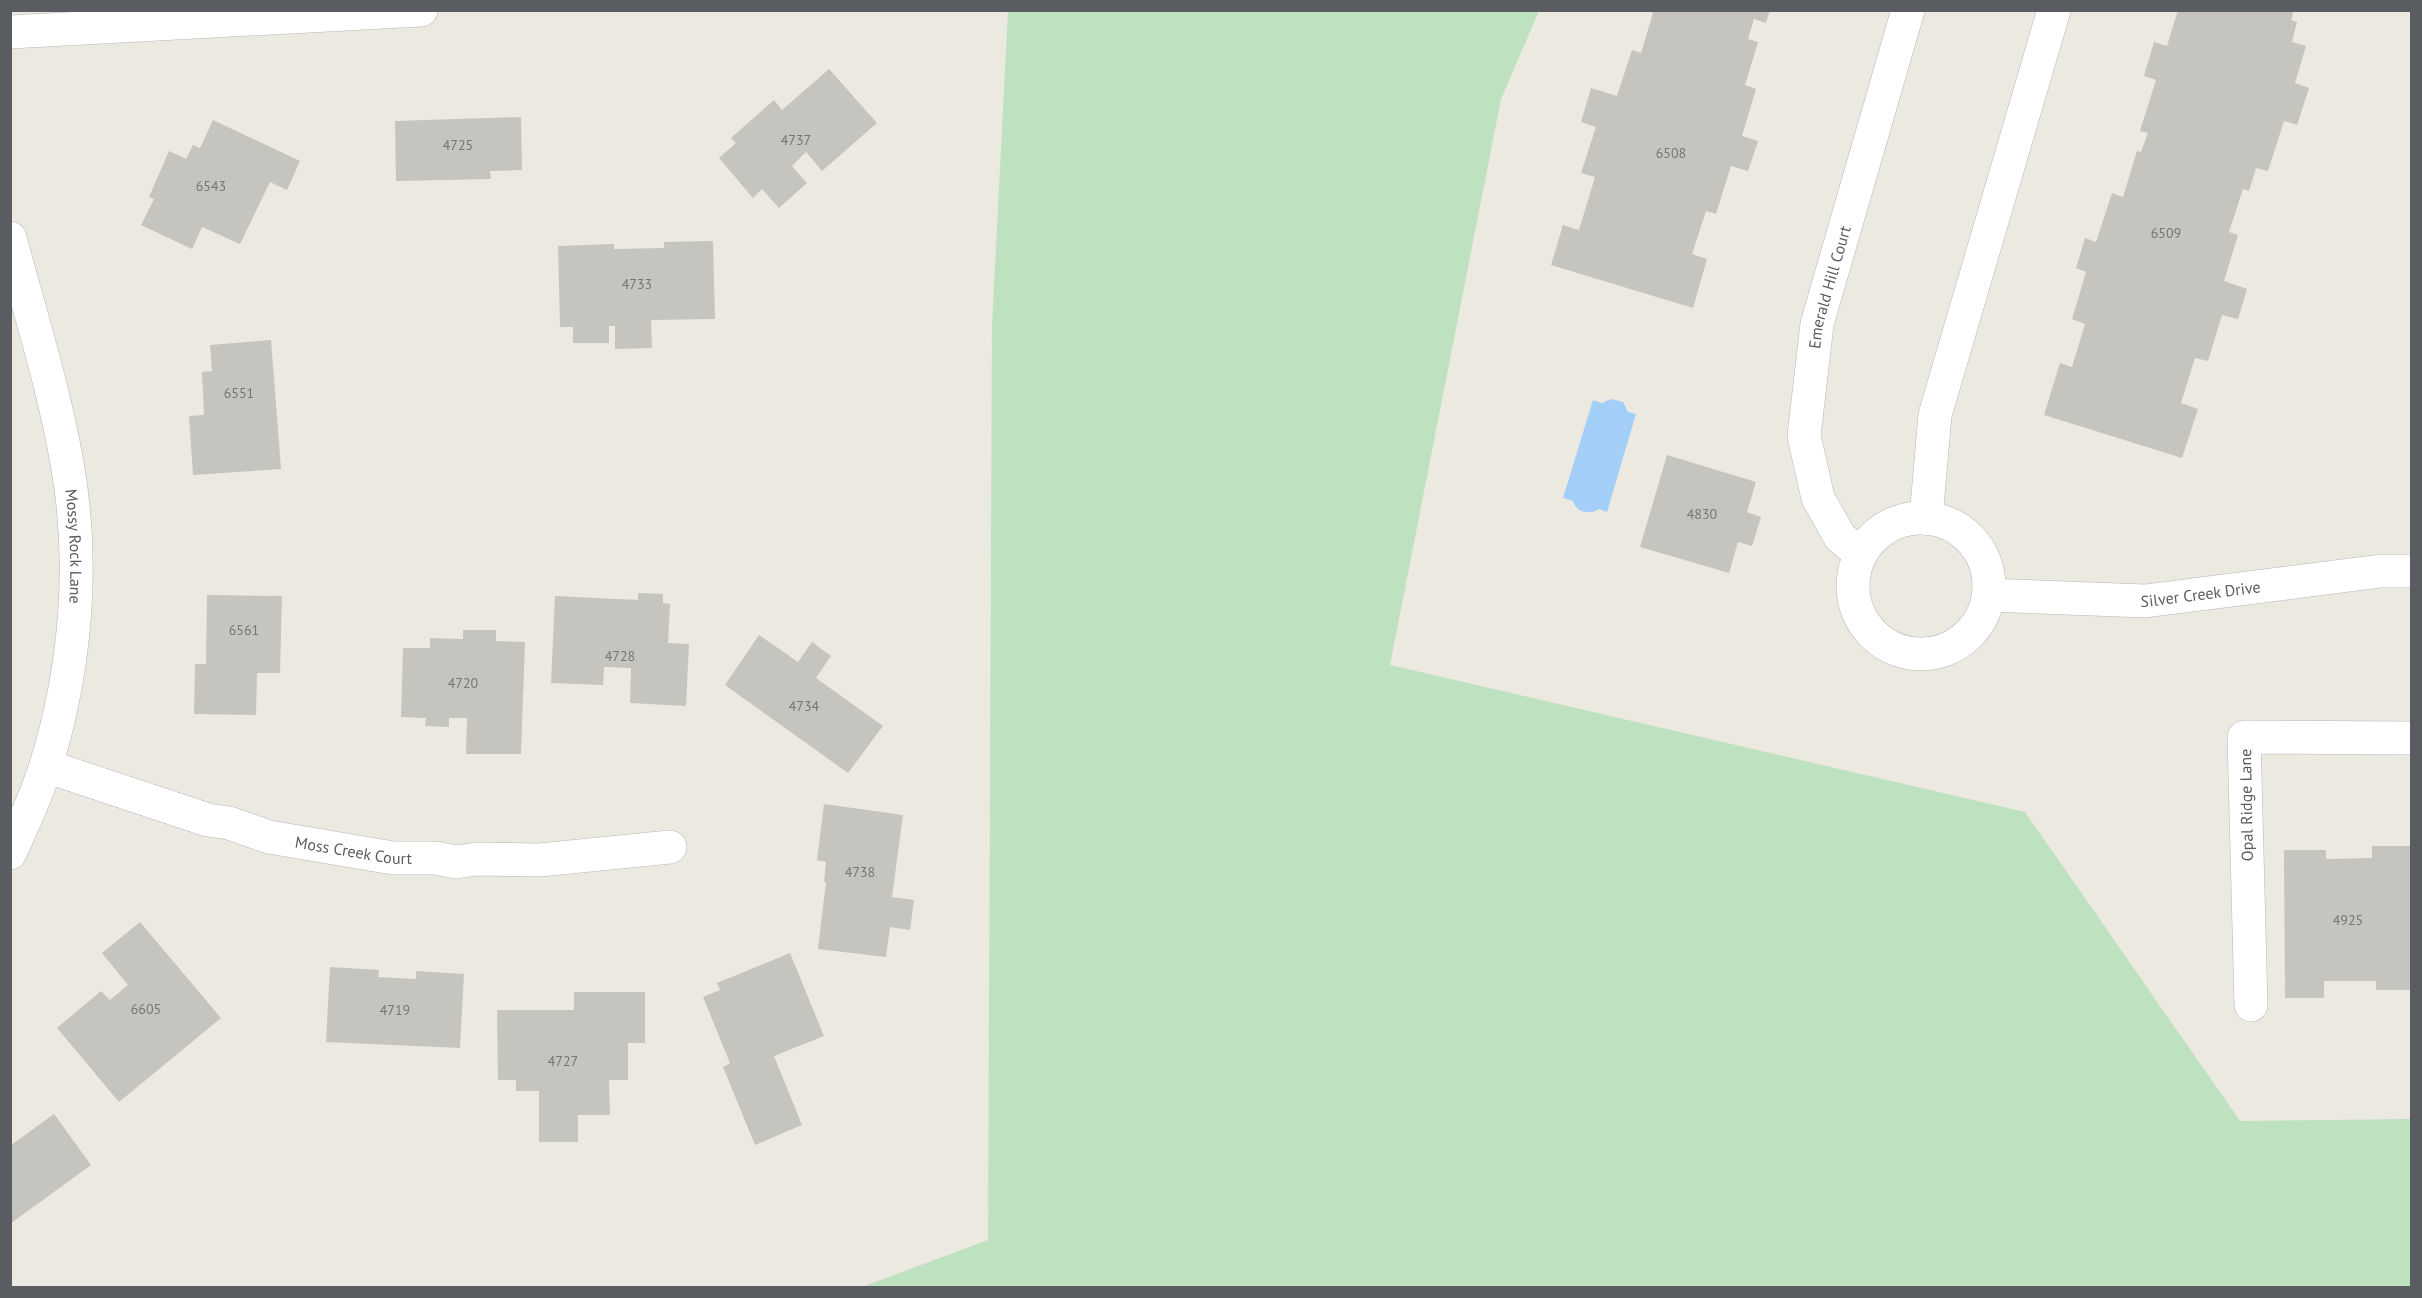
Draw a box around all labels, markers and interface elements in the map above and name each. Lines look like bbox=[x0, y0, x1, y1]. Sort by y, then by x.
house number: 4737 bbox=[781, 131, 811, 149]
house number: 4725 bbox=[443, 136, 473, 154]
house number: 6508 bbox=[1656, 144, 1686, 162]
house number: 6543 bbox=[196, 177, 226, 195]
street label: Emerald Hill Court bbox=[1804, 223, 1855, 350]
house number: 6509 bbox=[2151, 224, 2181, 242]
house number: 4733 bbox=[622, 275, 652, 293]
house number: 6551 bbox=[224, 384, 254, 402]
street label: Mossy Rock Lane bbox=[61, 488, 86, 604]
house number: 4830 bbox=[1687, 505, 1718, 523]
street label: Silver Creek Drive bbox=[2140, 576, 2262, 611]
house number: 6561 bbox=[229, 621, 259, 639]
house number: 4728 bbox=[605, 647, 635, 665]
house number: 4720 bbox=[448, 674, 479, 692]
house number: 4734 bbox=[789, 697, 820, 715]
street label: Opal Ridge Lane bbox=[2235, 749, 2257, 861]
street label: Moss Creek Court bbox=[294, 832, 412, 868]
house number: 4738 bbox=[845, 863, 875, 881]
house number: 4925 bbox=[2333, 911, 2363, 929]
house number: 6605 bbox=[131, 1000, 161, 1018]
house number: 4719 bbox=[380, 1001, 410, 1019]
house number: 4727 bbox=[548, 1052, 578, 1070]

